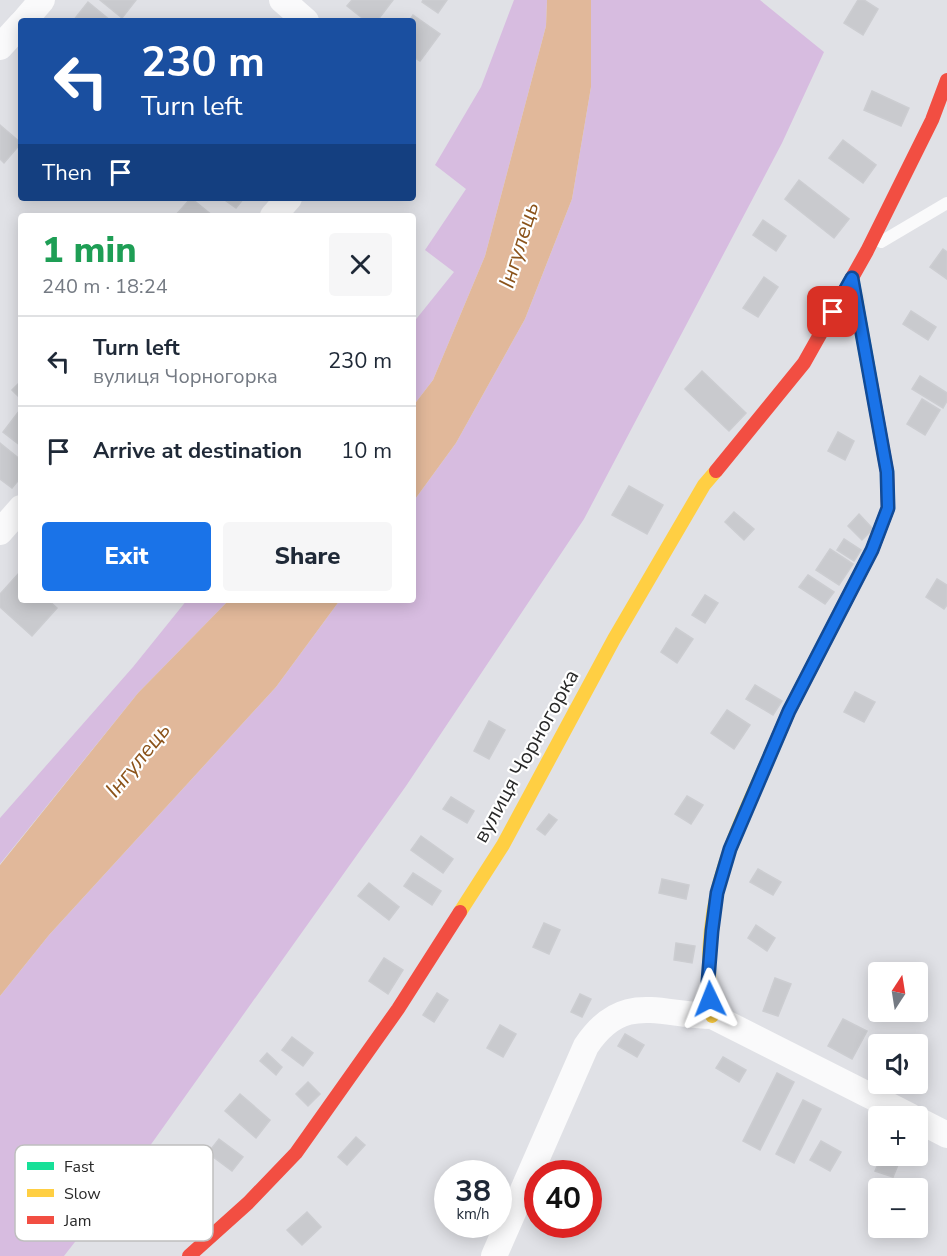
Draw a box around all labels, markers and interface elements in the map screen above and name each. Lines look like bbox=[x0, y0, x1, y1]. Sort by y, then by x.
text: 230 m bbox=[141, 34, 265, 91]
icon: left bbox=[42, 42, 120, 120]
text: Turn left bbox=[141, 88, 242, 125]
icon: arrive bbox=[104, 156, 137, 189]
text: Then bbox=[42, 158, 92, 188]
water label: Інгулець bbox=[492, 198, 546, 292]
text: 1 min bbox=[42, 226, 137, 275]
button: close bbox=[329, 233, 392, 296]
text: 240 m · 18:24 bbox=[42, 273, 168, 300]
pin bbox=[807, 286, 858, 337]
icon: arrive bbox=[816, 295, 849, 328]
text: Turn left bbox=[93, 333, 180, 363]
icon: left bbox=[42, 345, 75, 378]
text: 230 m bbox=[328, 346, 392, 376]
text: вулиця Чорногорка bbox=[93, 363, 278, 390]
icon: arrive bbox=[42, 435, 75, 468]
text: Arrive at destination bbox=[93, 436, 302, 466]
text: 10 m bbox=[341, 436, 392, 466]
button: Exit bbox=[42, 522, 211, 591]
button: Share bbox=[223, 522, 392, 591]
street label: вулиця Чорногорка bbox=[467, 664, 585, 848]
water label: Інгулець bbox=[98, 716, 178, 804]
north arrow bbox=[868, 962, 928, 1022]
map controls bbox=[868, 962, 928, 1238]
position arrow bbox=[678, 967, 742, 1031]
button: sound bbox=[868, 1034, 928, 1094]
button: + bbox=[868, 1106, 928, 1166]
legend bbox=[15, 1145, 213, 1241]
text: Fast bbox=[64, 1156, 95, 1178]
speed limit sign: 40 bbox=[524, 1160, 602, 1238]
text: 38 bbox=[455, 1171, 491, 1212]
button: − bbox=[868, 1178, 928, 1238]
text: Slow bbox=[64, 1183, 101, 1205]
text: km/h bbox=[456, 1204, 490, 1224]
text: Jam bbox=[63, 1210, 91, 1232]

